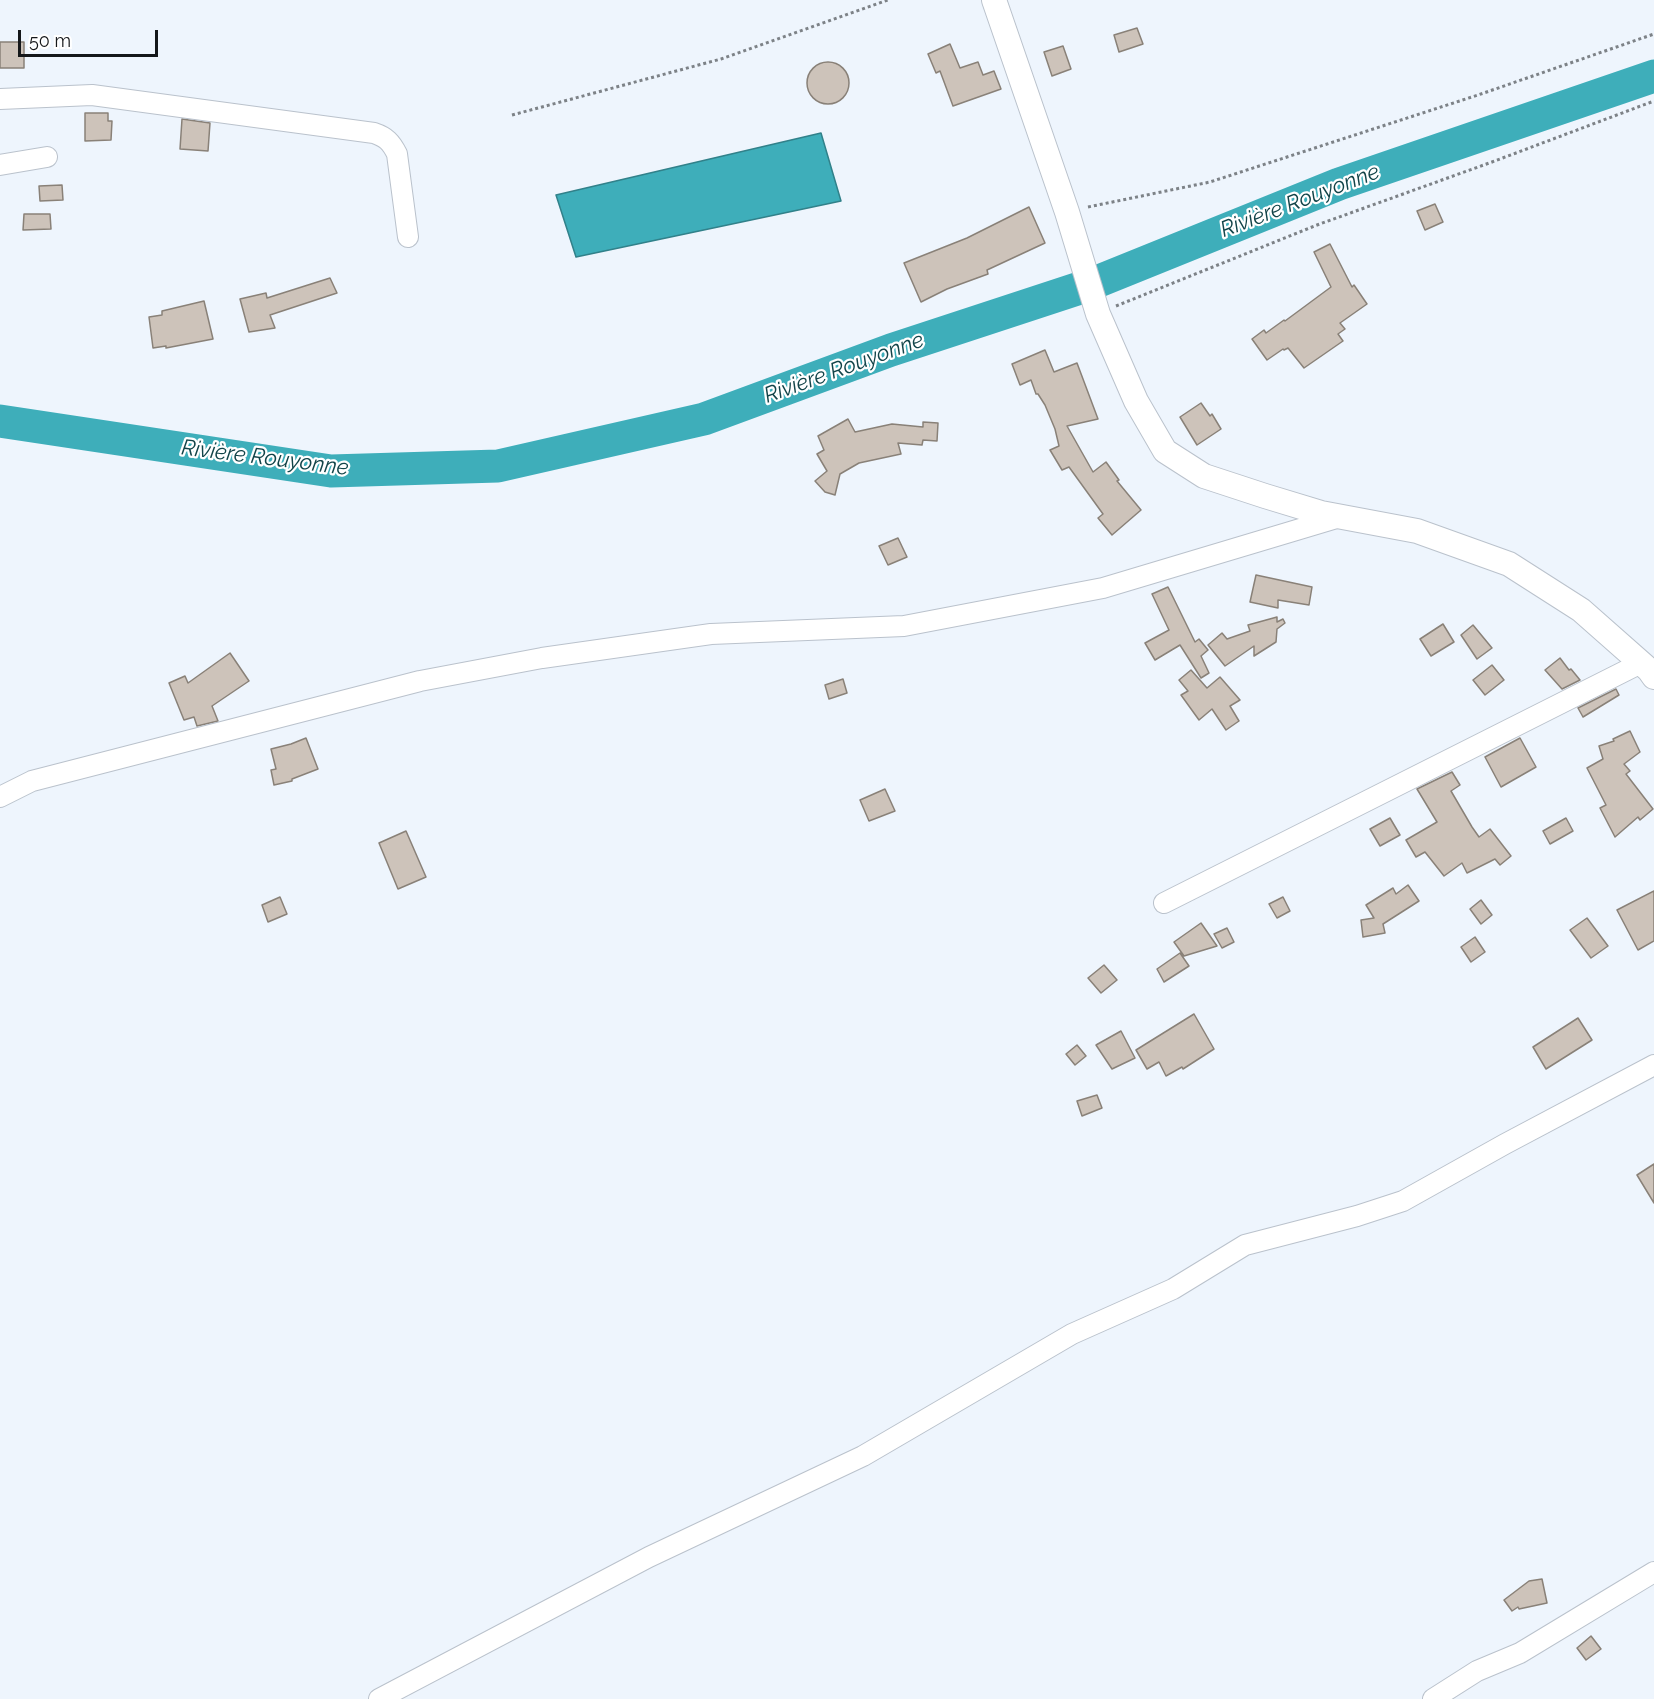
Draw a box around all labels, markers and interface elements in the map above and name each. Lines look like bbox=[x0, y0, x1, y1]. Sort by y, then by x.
scale bar bbox=[21, 18, 160, 56]
text: 50 m bbox=[29, 30, 71, 51]
water label: Rivière Rouyonne bbox=[1217, 159, 1383, 243]
water label: Rivière Rouyonne bbox=[760, 327, 928, 409]
water label: Rivière Rouyonne bbox=[180, 435, 350, 481]

